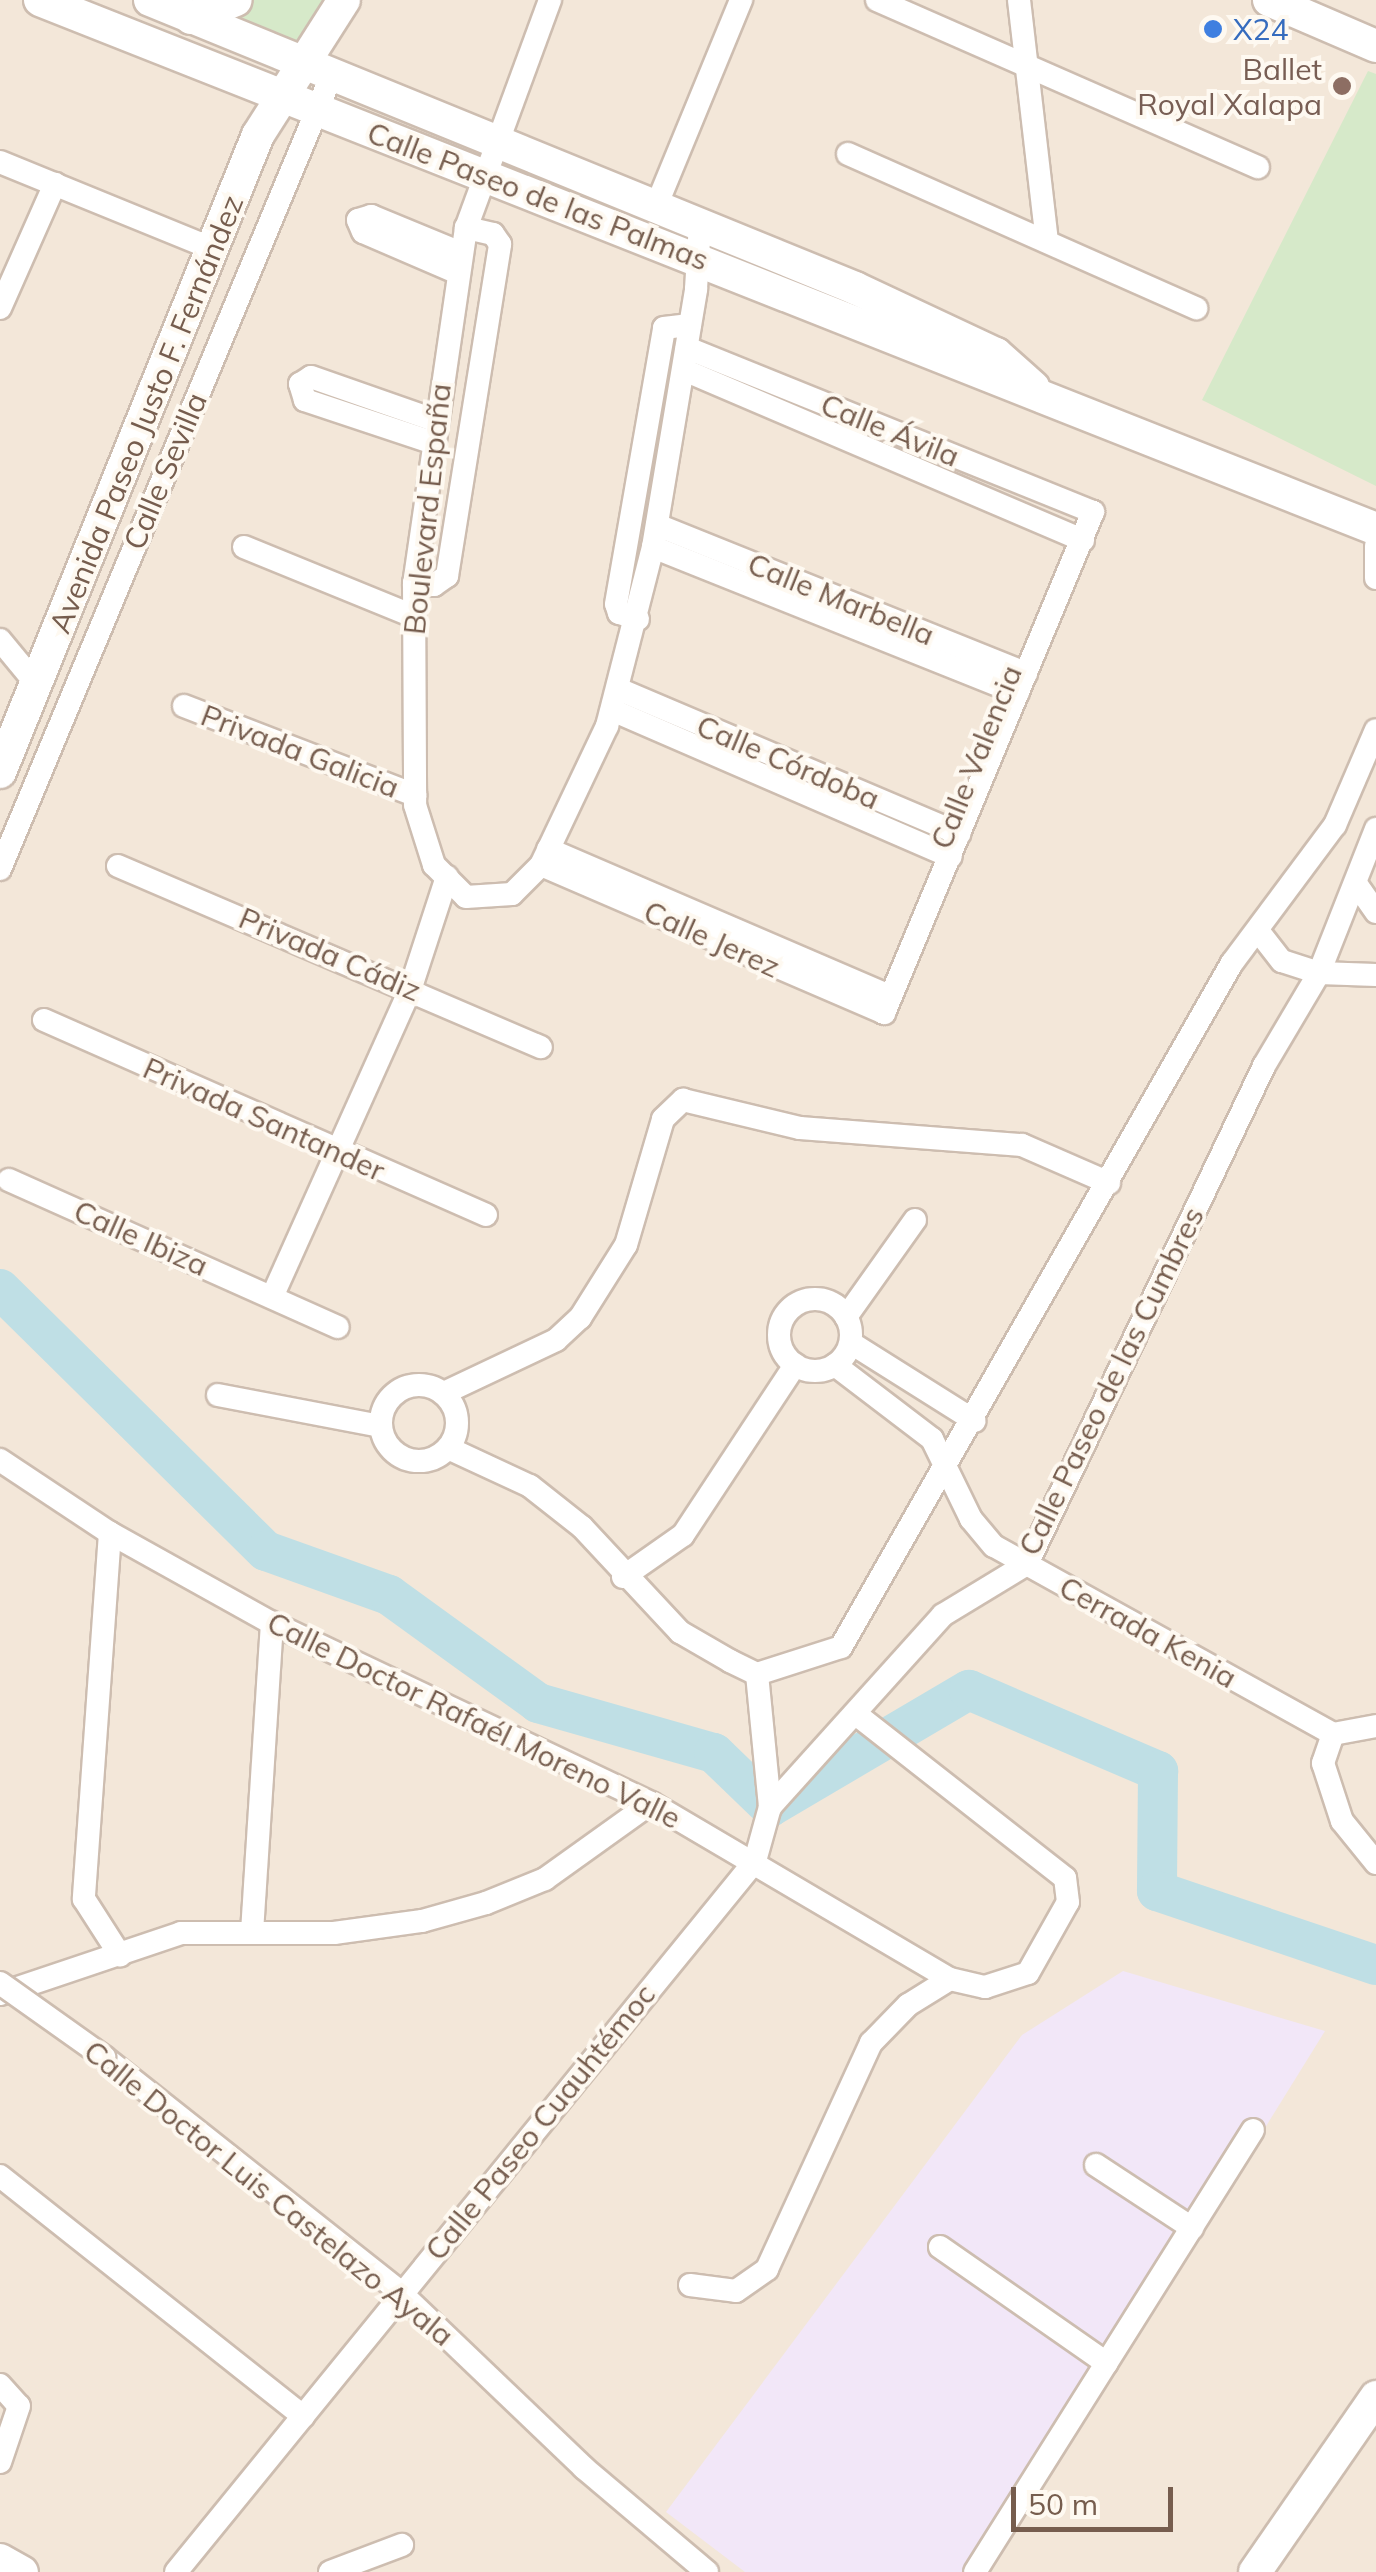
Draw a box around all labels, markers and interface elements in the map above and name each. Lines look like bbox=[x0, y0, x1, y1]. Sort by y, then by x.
place label: X24 bbox=[1233, 11, 1289, 47]
marker: X24 bbox=[1202, 18, 1224, 40]
place label: Ballet Royal Xalapa bbox=[1137, 51, 1322, 122]
marker: Ballet Royal Xalapa bbox=[1331, 75, 1353, 97]
street label: Calle Paseo de las Palmas bbox=[362, 114, 714, 278]
street label: Avenida Paseo Justo F. Fernández bbox=[41, 190, 251, 638]
street label: Boulevard España bbox=[396, 382, 458, 636]
street label: Calle Ávila bbox=[816, 386, 964, 474]
street label: Calle Sevilla bbox=[116, 387, 214, 555]
street label: Calle Marbella bbox=[743, 545, 939, 653]
street label: Calle Valencia bbox=[923, 660, 1029, 854]
street label: Privada Galicia bbox=[196, 697, 404, 805]
street label: Calle Córdoba bbox=[691, 707, 885, 817]
street label: Calle Jerez bbox=[638, 893, 786, 985]
street label: Privada Cádiz bbox=[234, 900, 426, 1008]
street label: Privada Santander bbox=[138, 1050, 390, 1188]
street label: Calle Ibiza bbox=[68, 1193, 214, 1283]
street label: Calle Paseo de las Cumbres bbox=[1011, 1201, 1211, 1561]
street label: Cerrada Kenia bbox=[1053, 1569, 1243, 1695]
street label: Calle Doctor Rafaél Moreno Valle bbox=[262, 1604, 686, 1836]
street label: Calle Paseo Cuauhtémoc bbox=[418, 1977, 662, 2267]
street label: Calle Doctor Luis Castelazo Ayala bbox=[77, 2033, 461, 2353]
scale bar bbox=[1016, 2467, 1178, 2529]
text: 50 m bbox=[1028, 2485, 1098, 2523]

